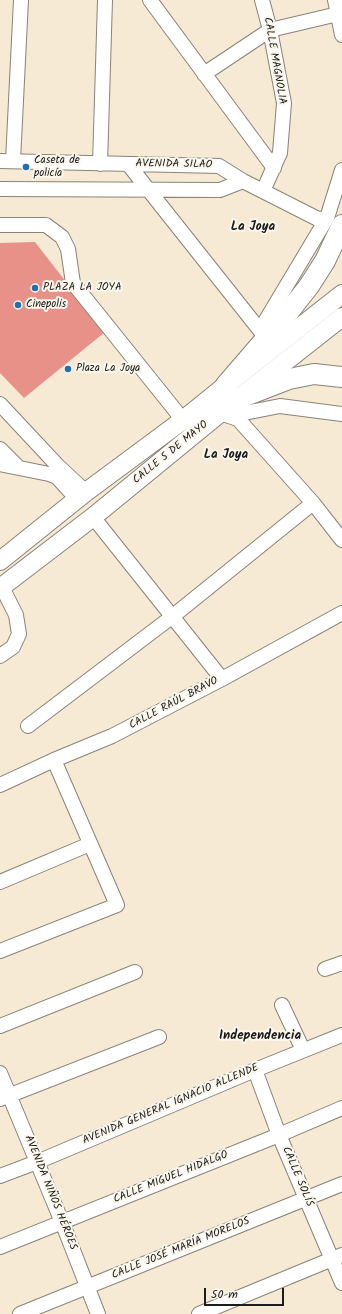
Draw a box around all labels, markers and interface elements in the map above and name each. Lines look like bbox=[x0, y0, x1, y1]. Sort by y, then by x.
street label: CALLE MAGNOLIA bbox=[260, 16, 288, 106]
place label: Caseta de policía bbox=[34, 154, 80, 180]
street label: AVENIDA SILAO bbox=[136, 158, 212, 172]
marker: Caseta de policía bbox=[21, 162, 31, 172]
district label: La Joya bbox=[231, 220, 275, 236]
place label: PLAZA LA JOYA bbox=[43, 281, 122, 295]
marker: PLAZA LA JOYA bbox=[30, 283, 40, 293]
place label: Cinepolis bbox=[26, 298, 66, 312]
marker: Cinepolis bbox=[13, 300, 23, 310]
place label: Plaza La Joya bbox=[76, 362, 140, 376]
marker: Plaza La Joya bbox=[63, 364, 73, 374]
street label: CALLE 5 DE MAYO bbox=[131, 419, 211, 487]
district label: La Joya bbox=[204, 448, 248, 464]
street label: CALLE RAÚL BRAVO bbox=[127, 675, 221, 733]
district label: Independencia bbox=[219, 1029, 301, 1045]
street label: AVENIDA GENERAL IGNACIO ALLENDE bbox=[81, 1062, 261, 1148]
street label: AVENIDA NIÑOS HÉROES bbox=[21, 1134, 79, 1252]
street label: CALLE SOLÍS bbox=[278, 1145, 316, 1209]
street label: CALLE MIGUEL HIDALGO bbox=[112, 1149, 230, 1207]
street label: CALLE JOSÉ MARÍA MORELOS bbox=[110, 1215, 252, 1283]
scale bar bbox=[206, 1280, 286, 1306]
text: 50 m bbox=[211, 1285, 238, 1304]

